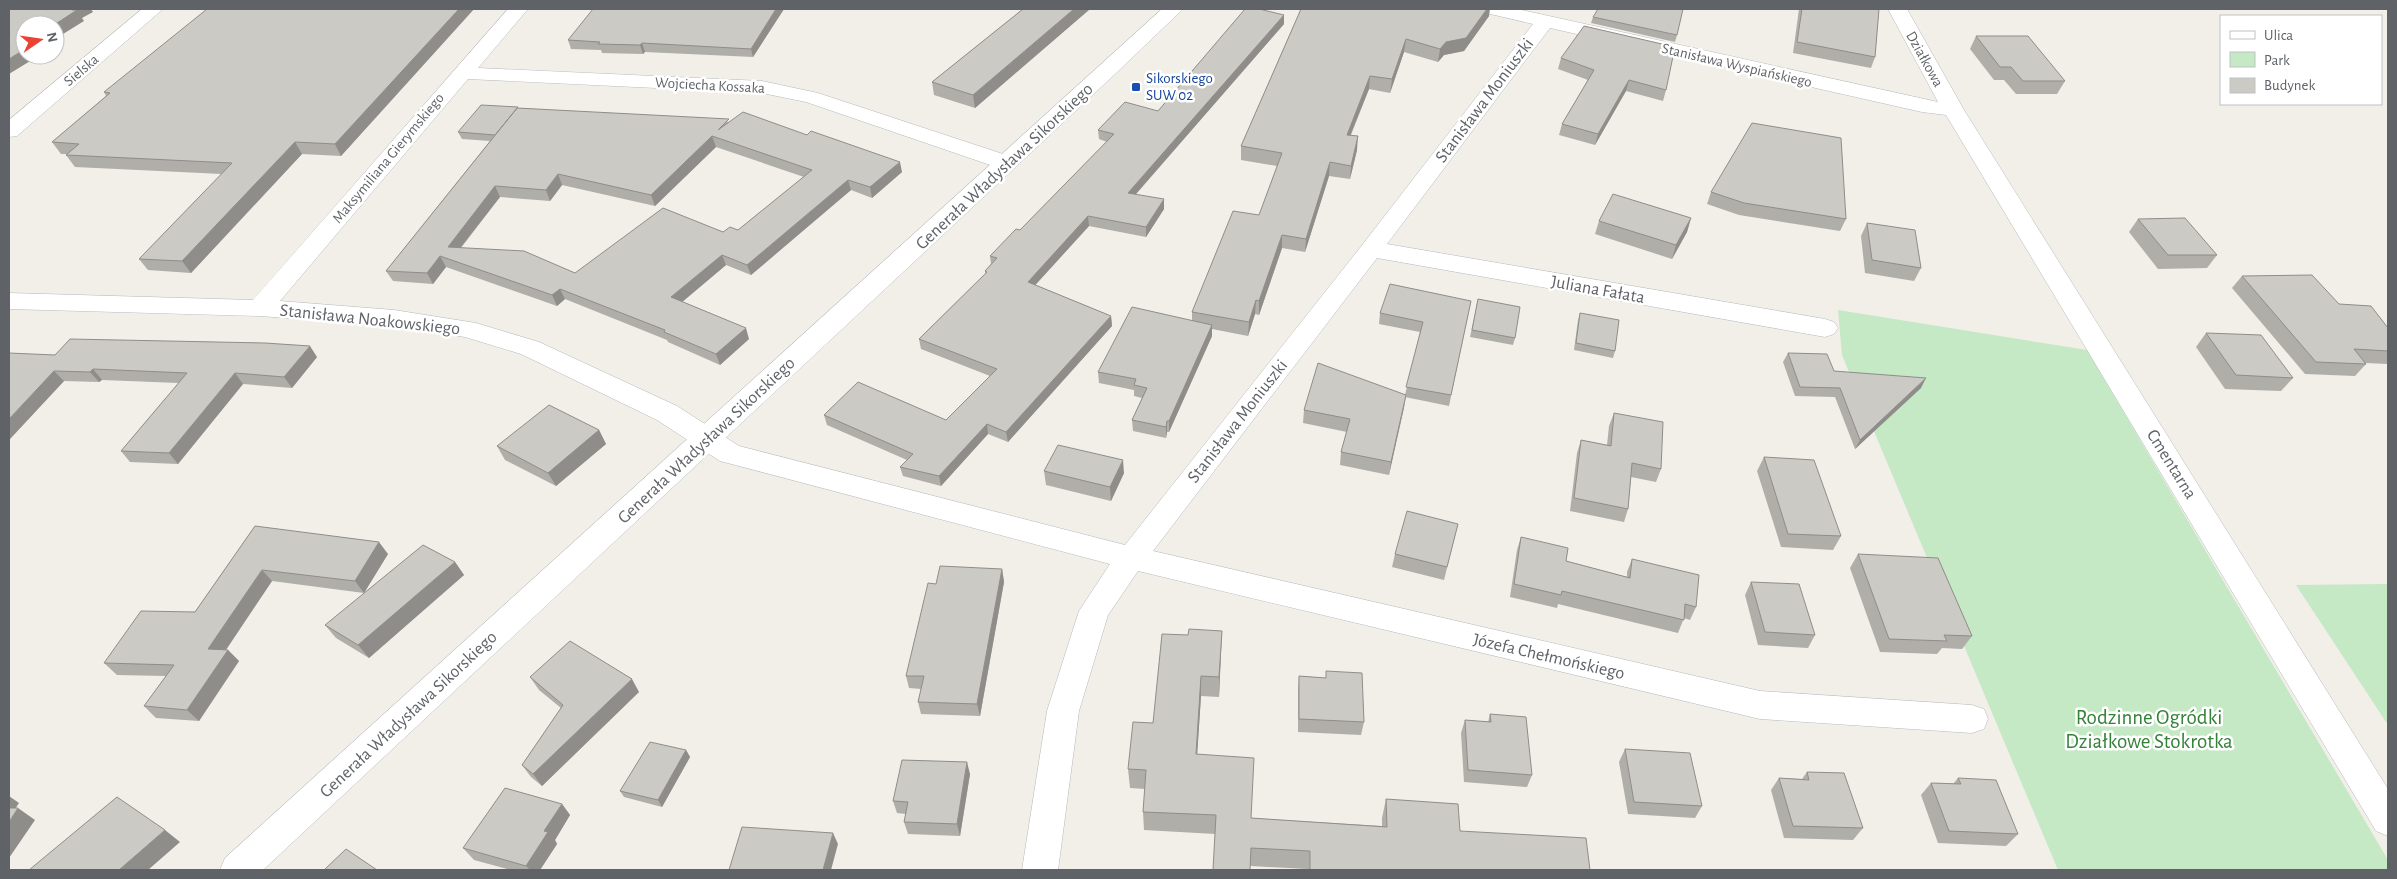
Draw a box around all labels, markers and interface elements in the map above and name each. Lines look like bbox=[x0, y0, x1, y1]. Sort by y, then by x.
north arrow bbox=[15, 15, 65, 65]
legend bbox=[2220, 15, 2382, 105]
text: Ulica bbox=[2264, 28, 2293, 43]
street label: Działkowa bbox=[1903, 29, 1946, 90]
text: N bbox=[44, 31, 60, 44]
street label: Stanisława Moniuszki bbox=[1432, 35, 1537, 166]
street label: Stanisława Wyspiańskiego bbox=[1660, 41, 1813, 90]
street label: Sielska bbox=[61, 52, 102, 89]
text: Park bbox=[2264, 53, 2290, 68]
place label: Sikorskiego SUW 02 bbox=[1146, 71, 1213, 103]
street label: Wojciecha Kossaka bbox=[655, 75, 765, 96]
text: Budynek bbox=[2264, 78, 2316, 93]
street label: Generała Władysława Sikorskiego bbox=[913, 80, 1097, 253]
marker: Sikorskiego SUW 02 bbox=[1130, 81, 1142, 93]
street label: Maksymiliana Gierymskiego bbox=[330, 90, 447, 226]
street label: Juliana Fałata bbox=[1550, 273, 1646, 307]
street label: Stanisława Noakowskiego bbox=[279, 302, 461, 338]
street label: Generała Władysława Sikorskiego bbox=[615, 354, 799, 527]
street label: Stanisława Moniuszki bbox=[1184, 357, 1291, 486]
street label: Cmentarna bbox=[2143, 427, 2200, 502]
street label: Generała Władysława Sikorskiego bbox=[317, 628, 501, 801]
street label: Józefa Chełmońskiego bbox=[1471, 631, 1626, 683]
park label: Rodzinne Ogródki Działkowe Stokrotka bbox=[2065, 707, 2233, 752]

